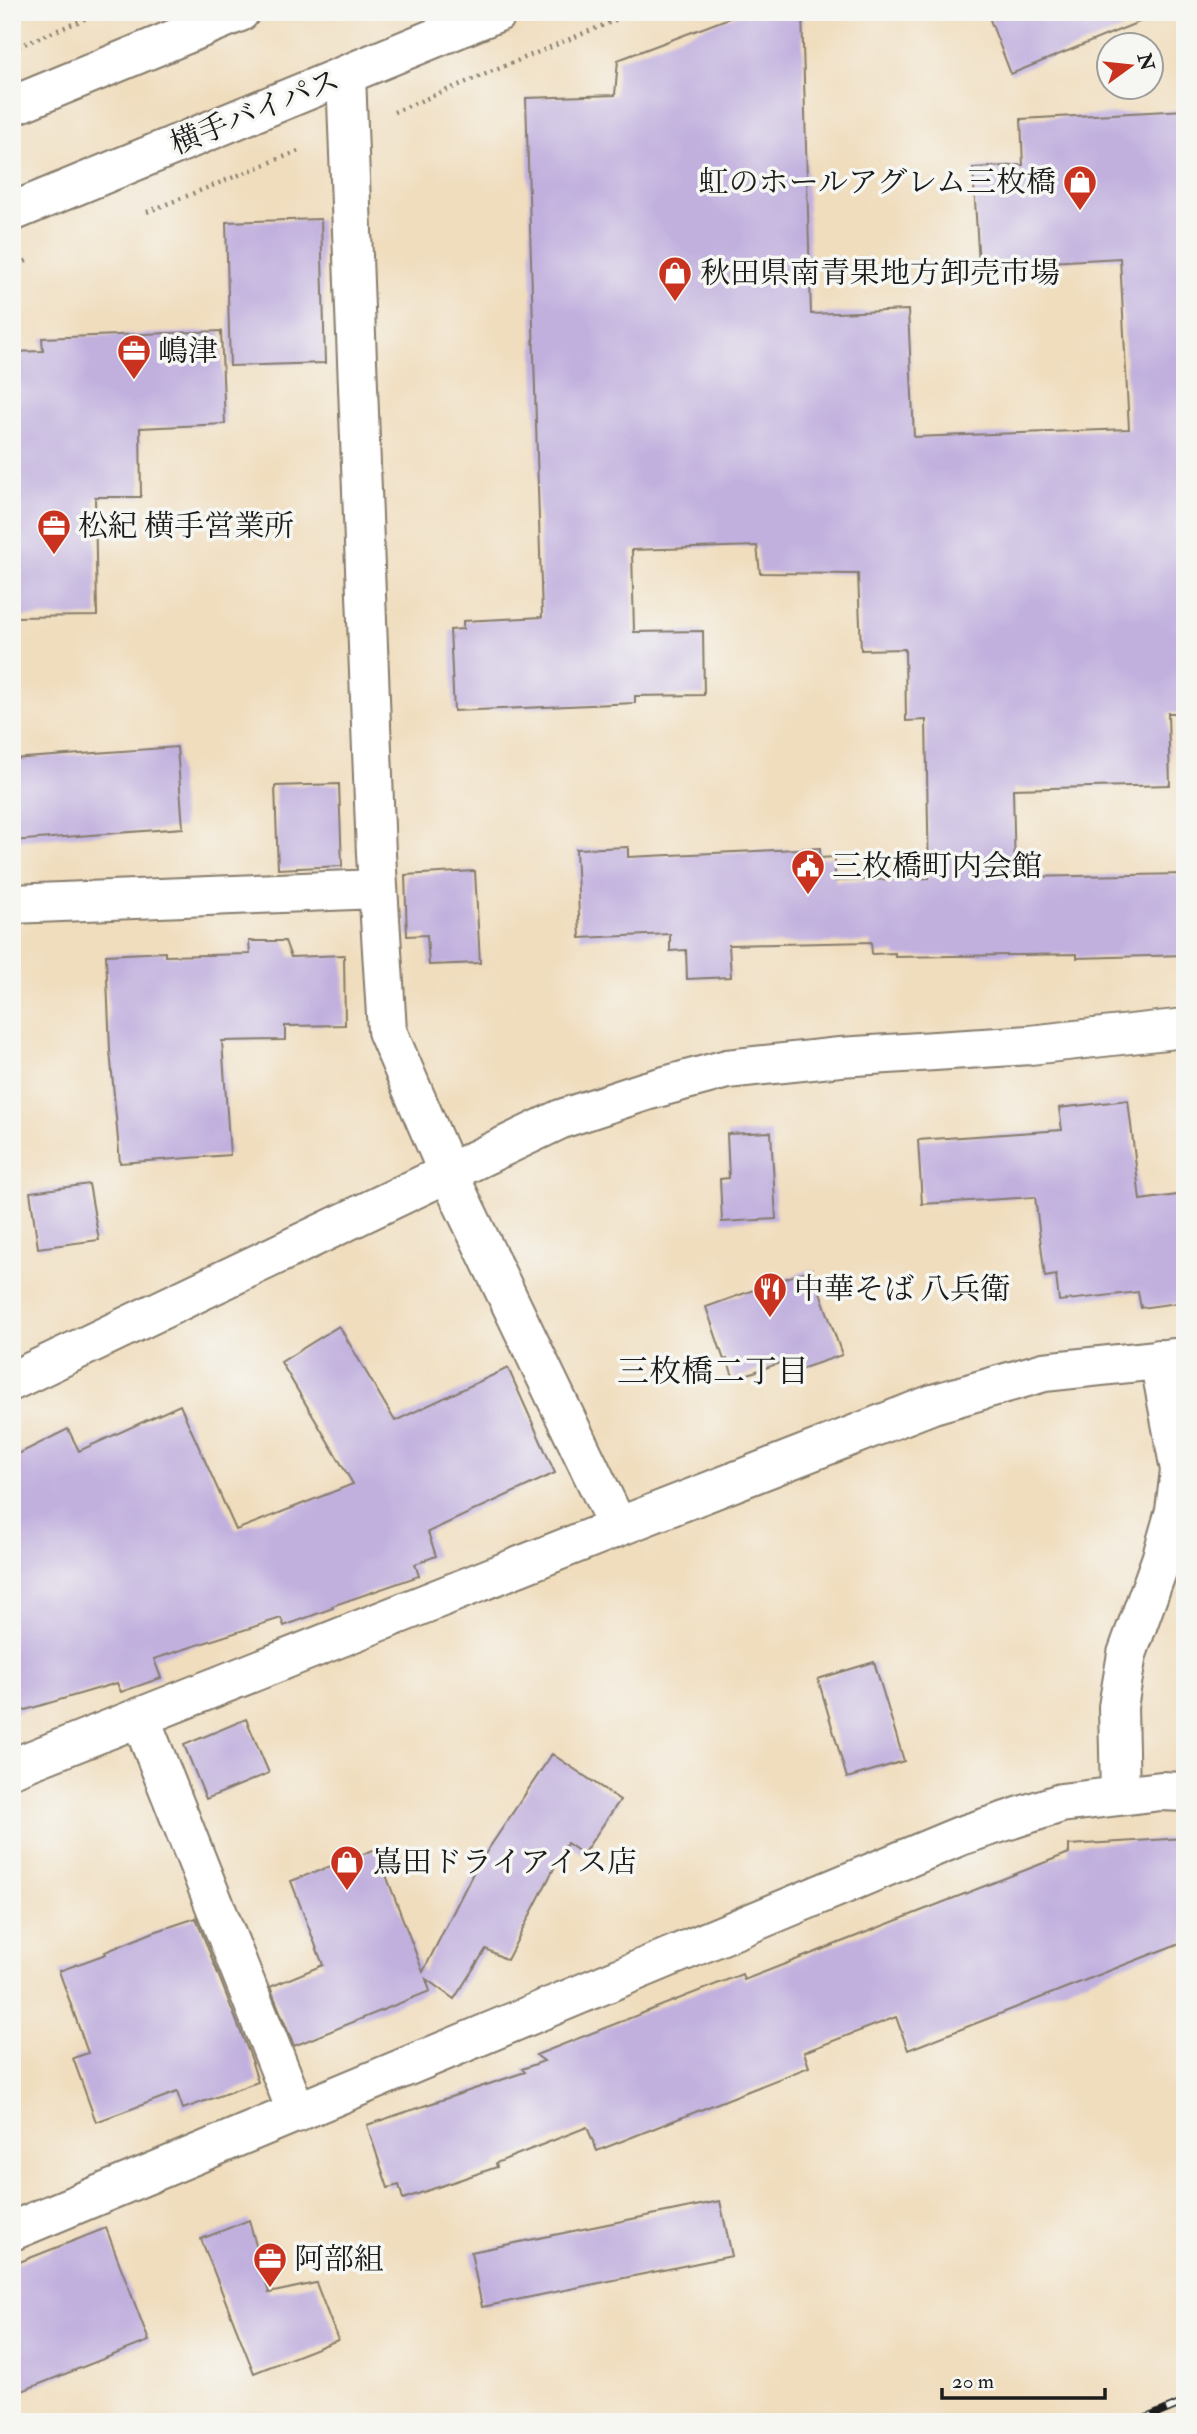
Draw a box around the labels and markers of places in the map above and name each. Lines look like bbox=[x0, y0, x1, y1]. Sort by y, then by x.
shop icon: 虹のホールアグレム三枚橋 bbox=[1061, 163, 1099, 212]
place label: 虹のホールアグレム三枚橋 bbox=[699, 164, 1056, 201]
shop icon: 秋田県南青果地方卸売市場 bbox=[656, 254, 694, 303]
place label: 秋田県南青果地方卸売市場 bbox=[700, 255, 1060, 292]
office icon: 嶋津 bbox=[115, 332, 153, 381]
place label: 嶋津 bbox=[158, 333, 218, 370]
office icon: 松紀 横手営業所 bbox=[35, 507, 73, 556]
place label: 松紀 横手営業所 bbox=[78, 508, 294, 545]
public building icon: 三枚橋町内会館 bbox=[789, 847, 827, 896]
place label: 三枚橋町内会館 bbox=[832, 848, 1042, 885]
restaurant icon: 中華そば 八兵衛 bbox=[751, 1270, 789, 1319]
place label: 中華そば 八兵衛 bbox=[794, 1271, 1010, 1308]
shop icon: 嶌田ドライアイス店 bbox=[328, 1843, 366, 1892]
place label: 嶌田ドライアイス店 bbox=[372, 1844, 637, 1881]
office icon: 阿部組 bbox=[251, 2240, 289, 2289]
place label: 阿部組 bbox=[294, 2241, 384, 2278]

